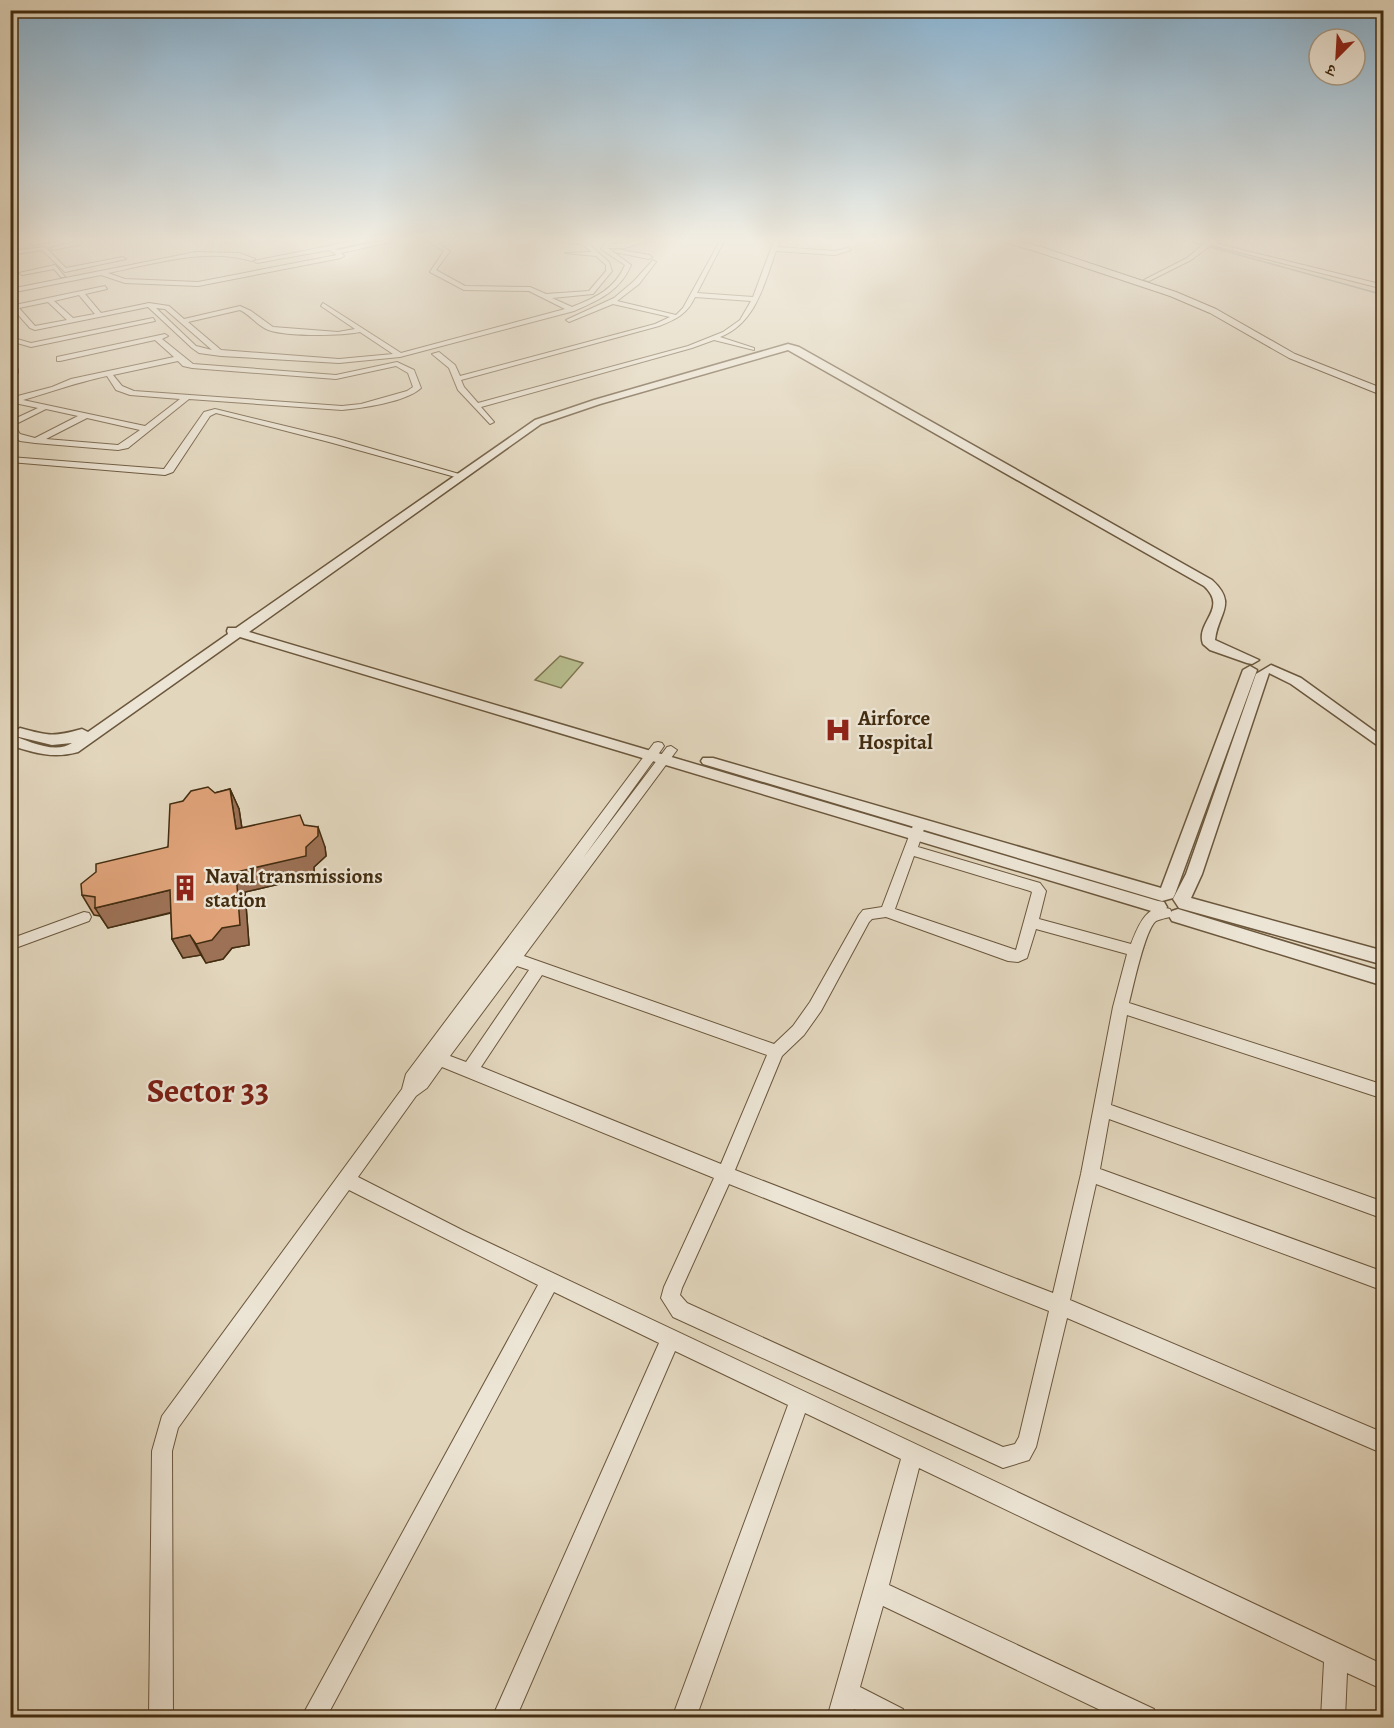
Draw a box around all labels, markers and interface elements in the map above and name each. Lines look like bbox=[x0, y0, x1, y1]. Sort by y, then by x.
north arrow bbox=[1307, 27, 1367, 87]
text: उ bbox=[1321, 57, 1340, 82]
place label: Airforce Hospital bbox=[857, 704, 933, 756]
hospital icon: Airforce Hospital bbox=[823, 715, 853, 745]
place label: Naval transmissions station bbox=[205, 862, 383, 914]
building icon: Naval transmissions station bbox=[170, 873, 200, 903]
district label: Sector 33 bbox=[147, 1068, 269, 1113]

